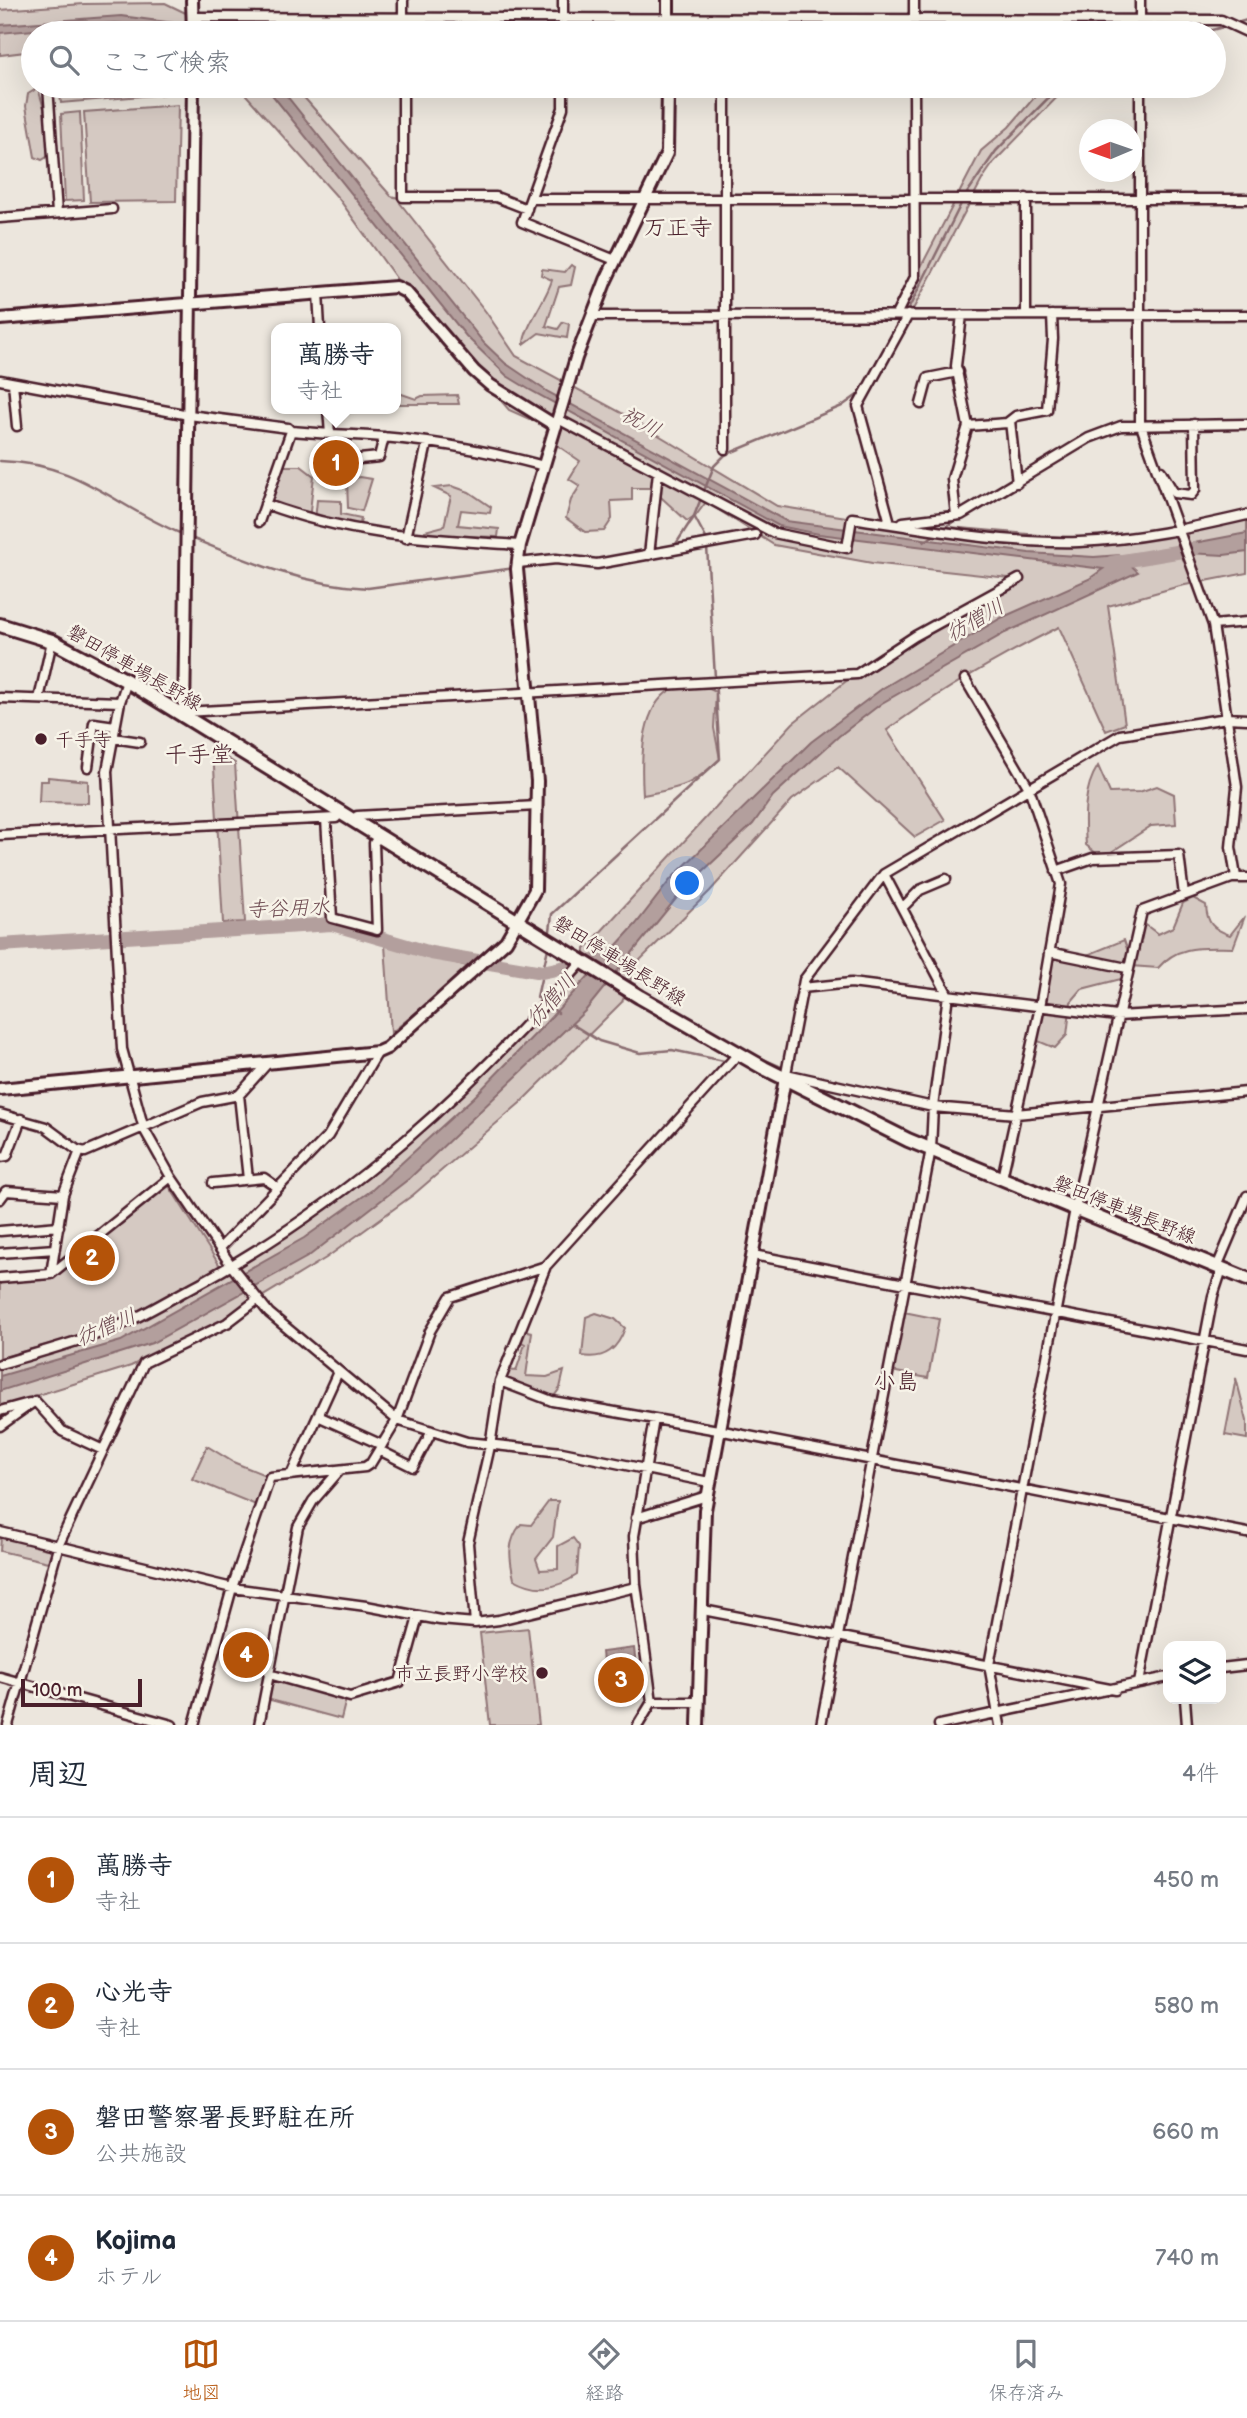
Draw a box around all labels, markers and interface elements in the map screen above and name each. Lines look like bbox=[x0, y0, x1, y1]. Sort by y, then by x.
search box bbox=[21, 21, 1226, 98]
icon: search bbox=[45, 41, 83, 79]
text: ここで検索 bbox=[101, 48, 231, 79]
north arrow bbox=[1079, 119, 1142, 182]
district label: 万正寺 bbox=[644, 214, 713, 242]
popup bbox=[271, 323, 401, 414]
text: 萬勝寺 bbox=[297, 340, 375, 371]
text: 寺社 bbox=[297, 377, 343, 405]
water label: 祝川 bbox=[616, 402, 665, 443]
pin: 1 bbox=[313, 437, 359, 489]
water label: 彷僧川 bbox=[942, 594, 1009, 647]
street label: 磐田停車場長野線 bbox=[63, 620, 206, 716]
place label: 千手寺 bbox=[55, 729, 112, 752]
marker: 千手寺 bbox=[33, 731, 49, 747]
district label: 千手堂 bbox=[165, 741, 234, 769]
your location bbox=[670, 866, 704, 900]
water label: 寺谷用水 bbox=[246, 895, 330, 922]
street label: 磐田停車場長野線 bbox=[549, 911, 690, 1011]
water label: 彷僧川 bbox=[521, 968, 581, 1032]
street label: 磐田停車場長野線 bbox=[1050, 1171, 1199, 1250]
pin: 2 bbox=[69, 1232, 115, 1284]
water label: 彷僧川 bbox=[72, 1304, 140, 1351]
district label: 小島 bbox=[873, 1368, 919, 1396]
pin: 4 bbox=[223, 1629, 269, 1681]
map controls bbox=[1163, 1641, 1226, 1704]
button: layers bbox=[1163, 1641, 1226, 1704]
pin: 3 bbox=[598, 1654, 644, 1706]
place label: 市立長野小学校 bbox=[395, 1663, 528, 1686]
marker: 市立長野小学校 bbox=[534, 1665, 550, 1681]
scale bar bbox=[21, 1676, 142, 1708]
text: 100 m bbox=[32, 1679, 83, 1702]
text: 周辺 bbox=[28, 1757, 88, 1793]
text: 4件 bbox=[1182, 1760, 1219, 1788]
text: 萬勝寺 bbox=[95, 1851, 173, 1882]
text: 1 bbox=[46, 1866, 56, 1894]
text: 450 m bbox=[1153, 1866, 1219, 1894]
text: 寺社 bbox=[95, 1888, 141, 1916]
text: 心光寺 bbox=[95, 1977, 173, 2008]
text: 2 bbox=[44, 1992, 58, 2020]
text: 580 m bbox=[1154, 1992, 1219, 2020]
text: 寺社 bbox=[95, 2014, 141, 2042]
text: 磐田警察署長野駐在所 bbox=[95, 2103, 355, 2134]
text: 3 bbox=[44, 2118, 58, 2146]
text: 660 m bbox=[1152, 2118, 1219, 2146]
text: 公共施設 bbox=[95, 2140, 187, 2168]
text: Kojima bbox=[95, 2226, 176, 2257]
text: 4 bbox=[44, 2244, 58, 2272]
text: 740 m bbox=[1155, 2244, 1219, 2272]
text: ホテル bbox=[95, 2263, 163, 2291]
tab: 地図 bbox=[182, 2335, 221, 2405]
tab: 経路 bbox=[585, 2335, 624, 2405]
tab: 保存済み bbox=[988, 2335, 1065, 2405]

